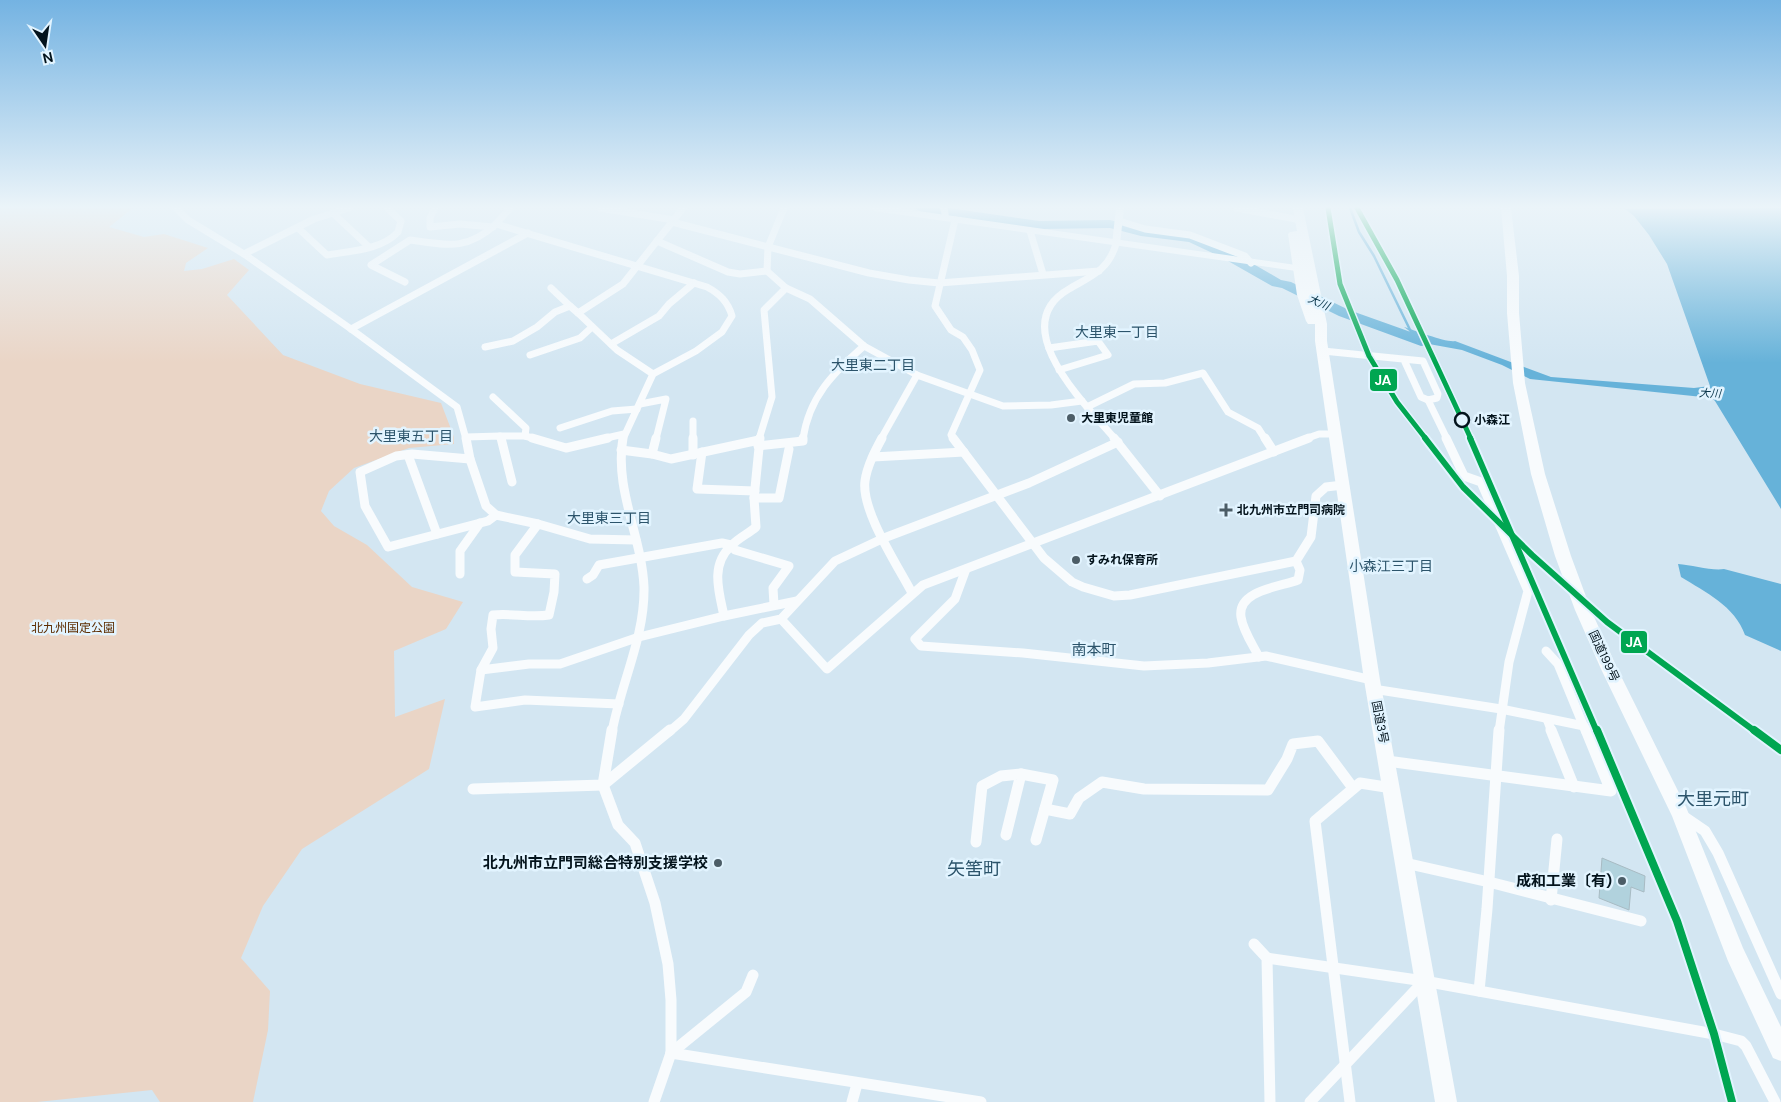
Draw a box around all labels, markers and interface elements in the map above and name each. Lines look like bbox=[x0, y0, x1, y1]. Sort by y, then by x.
north arrow bbox=[20, 20, 70, 70]
text: N bbox=[41, 48, 55, 68]
water label: 大川 bbox=[1306, 291, 1333, 313]
district label: 大里東一丁目 bbox=[1075, 323, 1159, 341]
district label: 大里東二丁目 bbox=[831, 356, 915, 374]
line badge: JA bbox=[1369, 368, 1398, 392]
text: JA bbox=[1374, 371, 1392, 389]
water label: 大川 bbox=[1699, 385, 1722, 401]
place label: 大里東児童館 bbox=[1081, 410, 1153, 426]
marker: 大里東児童館 bbox=[1065, 412, 1077, 424]
marker: 小森江 bbox=[1454, 412, 1470, 428]
place label: 小森江 bbox=[1474, 412, 1510, 428]
district label: 大里東五丁目 bbox=[369, 427, 453, 445]
place label: 北九州市立門司病院 bbox=[1237, 502, 1345, 518]
marker: 北九州市立門司病院 bbox=[1219, 503, 1233, 517]
district label: 大里東三丁目 bbox=[567, 509, 651, 527]
place label: すみれ保育所 bbox=[1086, 552, 1158, 568]
marker: すみれ保育所 bbox=[1070, 554, 1082, 566]
district label: 小森江三丁目 bbox=[1349, 557, 1433, 575]
park label: 北九州国定公園 bbox=[31, 620, 115, 636]
street label: 国道199号 bbox=[1585, 628, 1623, 684]
line badge: JA bbox=[1620, 630, 1648, 654]
text: JA bbox=[1625, 633, 1643, 651]
district label: 南本町 bbox=[1071, 640, 1117, 660]
street label: 国道3号 bbox=[1368, 699, 1392, 745]
district label: 大里元町 bbox=[1677, 787, 1749, 811]
place label: 北九州市立門司総合特別支援学校 bbox=[483, 853, 708, 873]
marker: 北九州市立門司総合特別支援学校 bbox=[712, 857, 724, 869]
district label: 矢筈町 bbox=[947, 857, 1001, 881]
place label: 成和工業〔有) bbox=[1516, 871, 1612, 891]
marker: 成和工業〔有) bbox=[1616, 875, 1628, 887]

